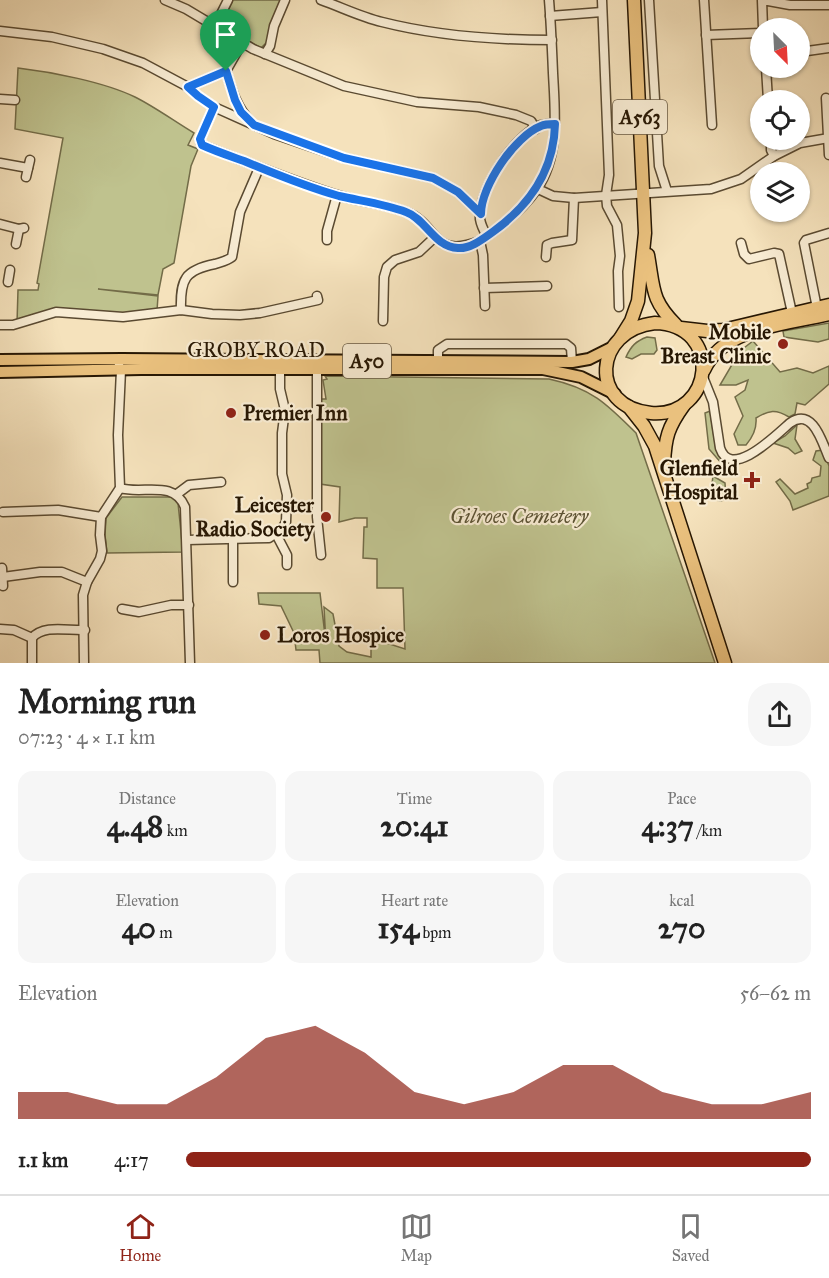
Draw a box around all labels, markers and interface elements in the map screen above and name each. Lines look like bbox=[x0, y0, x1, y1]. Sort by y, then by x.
pin bbox=[200, 9, 251, 71]
icon: arrive bbox=[209, 18, 242, 51]
north arrow bbox=[750, 18, 810, 78]
map controls bbox=[750, 18, 810, 222]
button: locate bbox=[750, 90, 810, 150]
road number: A563 bbox=[613, 100, 667, 134]
button: layers bbox=[750, 162, 810, 222]
place label: Mobile Breast Clinic bbox=[661, 319, 771, 369]
street label: GROBY ROAD bbox=[187, 337, 325, 363]
marker: Mobile Breast Clinic bbox=[776, 337, 790, 351]
road number: A50 bbox=[343, 344, 391, 378]
place label: Premier Inn bbox=[243, 400, 348, 426]
marker: Premier Inn bbox=[224, 406, 238, 420]
place label: Glenfield Hospital bbox=[660, 455, 739, 505]
marker: Glenfield Hospital bbox=[743, 471, 761, 489]
place label: Leicester Radio Society bbox=[195, 492, 315, 542]
park label: Gilroes Cemetery bbox=[450, 503, 590, 529]
marker: Leicester Radio Society bbox=[319, 510, 333, 524]
place label: Loros Hospice bbox=[277, 622, 404, 648]
marker: Loros Hospice bbox=[258, 628, 272, 642]
text: Morning run bbox=[18, 682, 196, 722]
button: share bbox=[748, 683, 811, 746]
text: 07:23 · 4 × 1.1 km bbox=[18, 725, 155, 749]
text: Distance bbox=[118, 789, 176, 808]
text: Time bbox=[397, 789, 432, 808]
text: Pace bbox=[667, 789, 696, 808]
text: 4.48 bbox=[107, 808, 163, 844]
text: 20:41 bbox=[380, 808, 449, 844]
text: 4:37 bbox=[641, 808, 694, 844]
text: km bbox=[163, 821, 188, 840]
text: /km bbox=[694, 821, 722, 840]
text: Elevation bbox=[115, 891, 179, 910]
text: Heart rate bbox=[381, 891, 448, 910]
text: kcal bbox=[669, 891, 694, 910]
text: 40 bbox=[122, 910, 156, 946]
text: 154 bbox=[377, 910, 419, 946]
text: 270 bbox=[658, 910, 706, 946]
text: m bbox=[156, 923, 173, 942]
text: bpm bbox=[419, 923, 452, 942]
text: Elevation bbox=[18, 981, 97, 1005]
text: 56–62 m bbox=[740, 981, 811, 1005]
text: 1.1 km bbox=[18, 1148, 68, 1172]
text: 4:17 bbox=[114, 1148, 149, 1172]
tab: Home bbox=[119, 1210, 161, 1265]
tab: Map bbox=[400, 1210, 433, 1265]
tab: Saved bbox=[672, 1210, 710, 1265]

